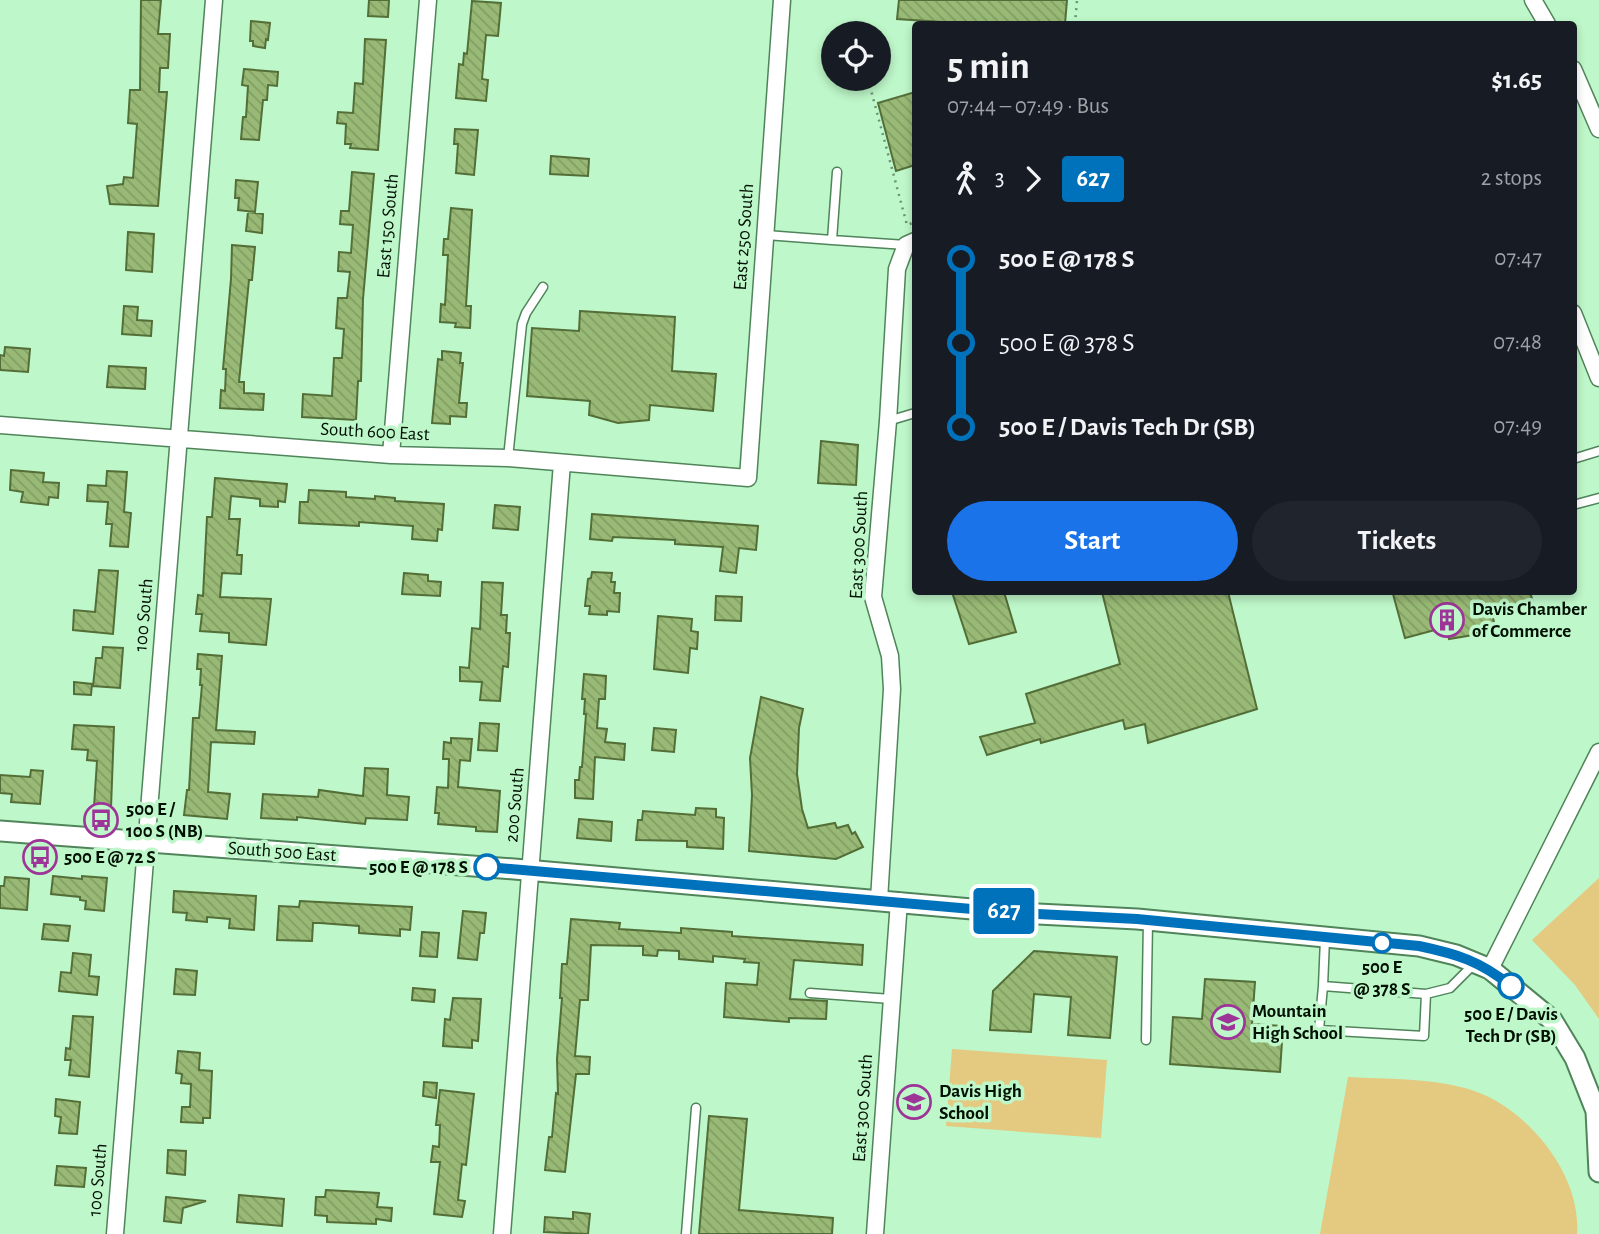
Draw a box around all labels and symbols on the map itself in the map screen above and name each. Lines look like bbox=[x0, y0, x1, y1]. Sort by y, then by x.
street label: East 150 South bbox=[374, 173, 402, 279]
street label: East 250 South bbox=[731, 183, 757, 291]
street label: South 600 East bbox=[320, 420, 430, 444]
street label: East 300 South bbox=[847, 490, 871, 600]
street label: 100 South bbox=[131, 578, 157, 652]
place label: Davis Chamber of Commerce bbox=[1472, 600, 1587, 641]
building icon: Davis Chamber of Commerce bbox=[1428, 601, 1466, 639]
street label: 200 South bbox=[502, 767, 528, 843]
place label: 500 E / 100 S (NB) bbox=[126, 800, 203, 841]
bus stop icon: 500 E / 100 S (NB) bbox=[82, 801, 120, 839]
bus stop icon: 500 E @ 72 S bbox=[21, 838, 59, 876]
street label: South 500 East bbox=[227, 839, 337, 865]
place label: 500 E @ 72 S bbox=[64, 848, 156, 867]
marker: 500 E @ 178 S bbox=[474, 854, 500, 880]
place label: 500 E @ 178 S bbox=[369, 858, 468, 877]
line badge: 627 bbox=[964, 888, 1044, 934]
marker: 500 E @ 378 S bbox=[1372, 933, 1392, 953]
place label: 500 E @ 378 S bbox=[1353, 958, 1411, 999]
marker: 500 E / Davis Tech Dr (SB) bbox=[1498, 973, 1524, 999]
place label: Mountain High School bbox=[1252, 1002, 1343, 1043]
school or university icon: Mountain High School bbox=[1209, 1003, 1247, 1041]
place label: 500 E / Davis Tech Dr (SB) bbox=[1464, 1005, 1558, 1046]
street label: East 300 South bbox=[850, 1053, 876, 1163]
place label: Davis High School bbox=[939, 1082, 1022, 1123]
school or university icon: Davis High School bbox=[895, 1083, 933, 1121]
street label: 100 South bbox=[85, 1143, 111, 1217]

